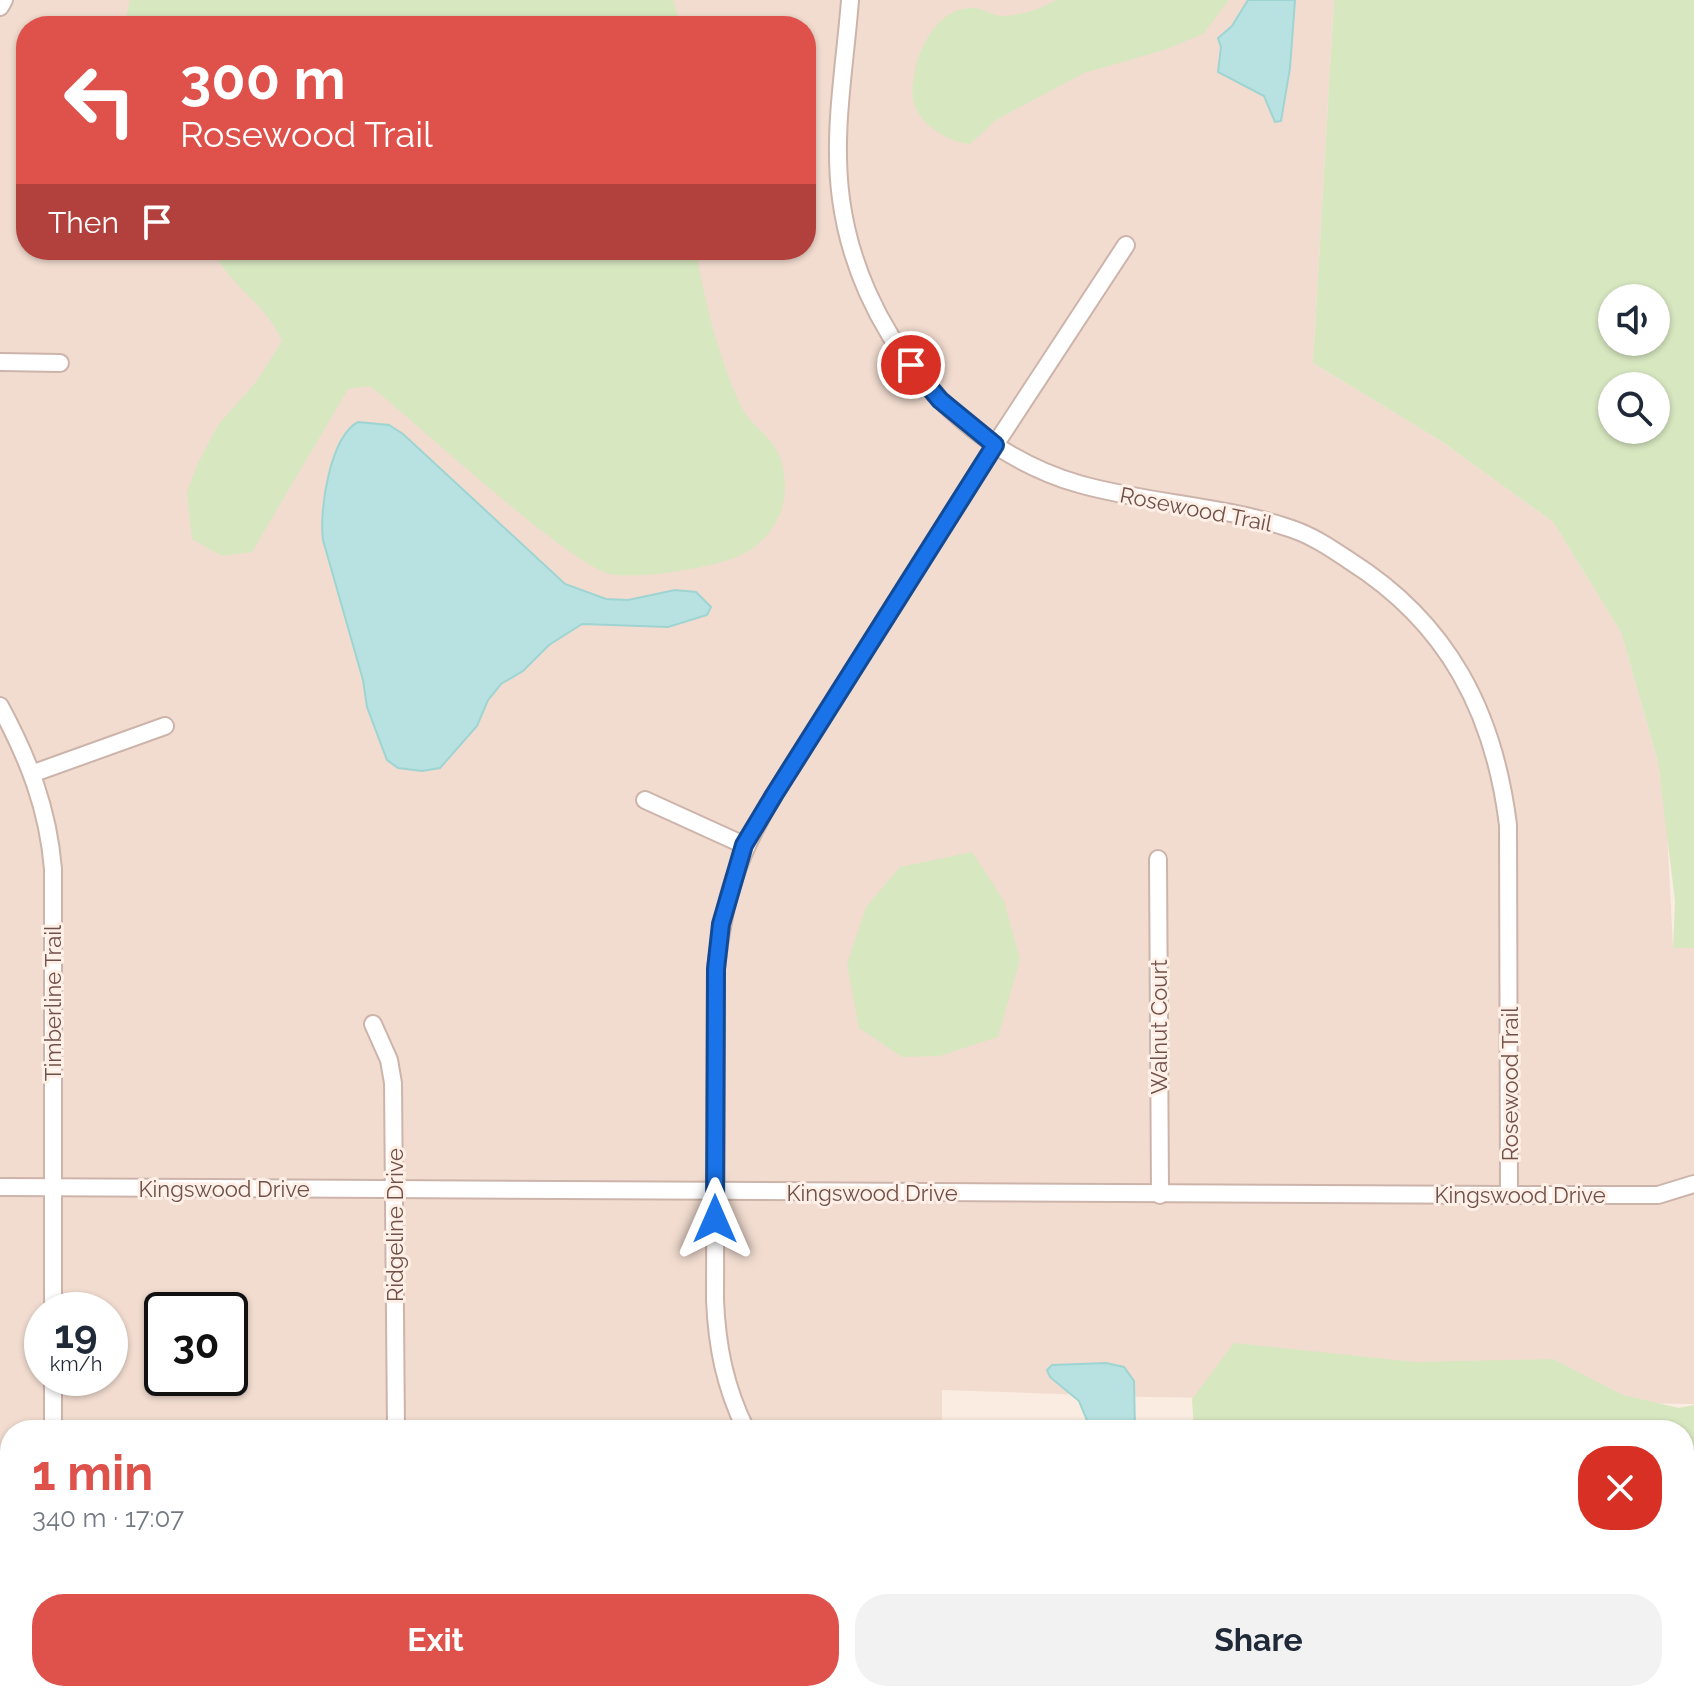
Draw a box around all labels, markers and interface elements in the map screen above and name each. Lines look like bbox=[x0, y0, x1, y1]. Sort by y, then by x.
text: 300 m bbox=[180, 46, 346, 112]
icon: left bbox=[48, 48, 152, 152]
text: Rosewood Trail bbox=[180, 113, 433, 155]
icon: arrive bbox=[135, 200, 179, 244]
text: Then bbox=[48, 205, 119, 240]
map controls bbox=[1598, 284, 1670, 444]
button: sound bbox=[1598, 284, 1670, 356]
pin bbox=[877, 331, 945, 399]
icon: arrive bbox=[889, 343, 933, 387]
button: search bbox=[1598, 372, 1670, 444]
street label: Rosewood Trail bbox=[1118, 481, 1274, 537]
street label: Timberline Trail bbox=[40, 925, 66, 1081]
street label: Walnut Court bbox=[1146, 959, 1172, 1095]
street label: Rosewood Trail bbox=[1497, 1007, 1523, 1161]
street label: Ridgeline Drive bbox=[382, 1148, 408, 1302]
street label: Kingswood Drive bbox=[138, 1176, 310, 1202]
position arrow bbox=[673, 1177, 757, 1261]
street label: Kingswood Drive bbox=[786, 1180, 958, 1206]
street label: Kingswood Drive bbox=[1434, 1182, 1606, 1208]
speed limit sign: 30 bbox=[144, 1292, 248, 1396]
text: 19 bbox=[54, 1310, 98, 1357]
text: km/h bbox=[50, 1352, 102, 1376]
text: 1 min bbox=[32, 1445, 153, 1501]
button: close bbox=[1578, 1446, 1662, 1530]
text: 340 m · 17:07 bbox=[32, 1503, 184, 1533]
button: Exit bbox=[32, 1594, 839, 1686]
button: Share bbox=[855, 1594, 1662, 1686]

